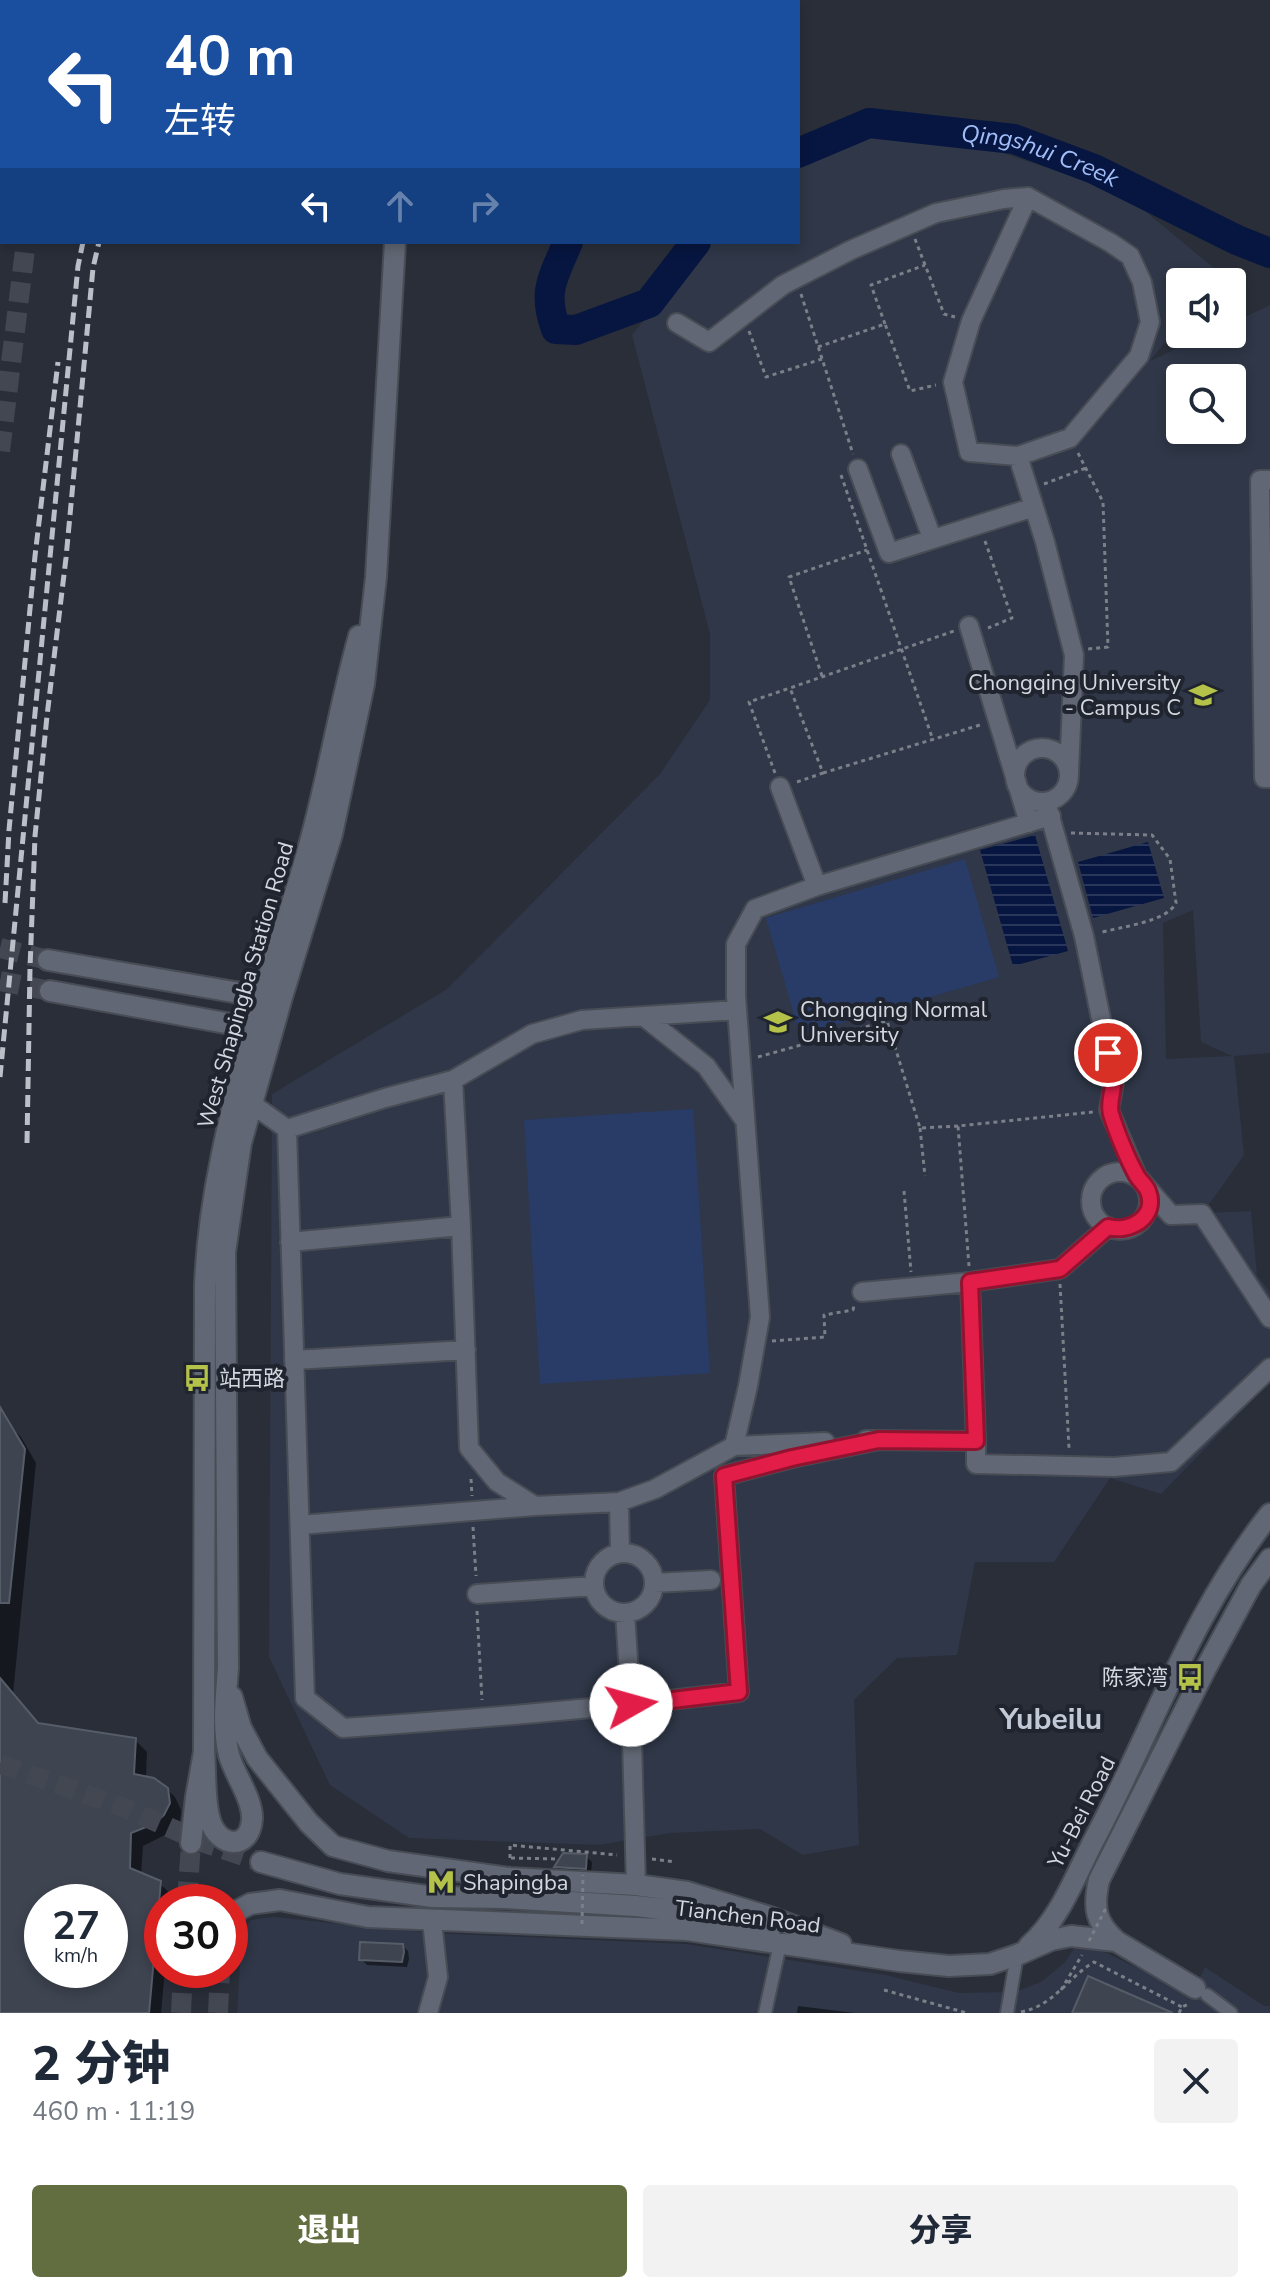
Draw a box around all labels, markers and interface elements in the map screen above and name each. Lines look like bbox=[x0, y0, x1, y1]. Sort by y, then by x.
text: 40 m bbox=[164, 18, 295, 95]
icon: left bbox=[32, 32, 136, 136]
text: 左转 bbox=[164, 97, 236, 146]
water label: Qingshui Creek bbox=[959, 117, 1125, 195]
icon: left bbox=[294, 184, 338, 228]
icon: ahead bbox=[378, 184, 422, 228]
icon: right bbox=[462, 184, 506, 228]
map controls bbox=[1166, 268, 1246, 444]
button: sound bbox=[1166, 268, 1246, 348]
button: search bbox=[1166, 364, 1246, 444]
place label: Chongqing University - Campus C bbox=[968, 668, 1182, 723]
school or university icon: Chongqing University - Campus C bbox=[1188, 680, 1218, 710]
street label: West Shapingba Station Road bbox=[191, 838, 301, 1132]
place label: Chongqing Normal University bbox=[800, 995, 988, 1050]
school or university icon: Chongqing Normal University bbox=[763, 1007, 793, 1037]
pin bbox=[1074, 1019, 1142, 1087]
icon: arrive bbox=[1086, 1031, 1130, 1075]
bus stop icon: 站西路 bbox=[182, 1363, 212, 1393]
place label: 站西路 bbox=[219, 1364, 285, 1394]
bus stop icon: 陈家湾 bbox=[1175, 1662, 1205, 1692]
position arrow bbox=[589, 1663, 673, 1747]
place label: 陈家湾 bbox=[1102, 1663, 1168, 1693]
district label: Yubeilu bbox=[999, 1699, 1102, 1740]
street label: Yu-Bei Road bbox=[1040, 1751, 1123, 1874]
metro station icon: Shapingba bbox=[426, 1867, 456, 1897]
place label: Shapingba bbox=[463, 1868, 569, 1898]
speed limit sign: 30 bbox=[144, 1884, 248, 1988]
street label: Tianchen Road bbox=[673, 1893, 822, 1941]
text: 27 bbox=[52, 1899, 100, 1953]
text: km/h bbox=[54, 1942, 98, 1969]
text: 2 分钟 bbox=[32, 2031, 170, 2097]
button: close bbox=[1154, 2039, 1238, 2123]
text: 460 m · 11:19 bbox=[32, 2094, 195, 2129]
button: 退出 bbox=[32, 2185, 627, 2277]
button: 分享 bbox=[643, 2185, 1238, 2277]

